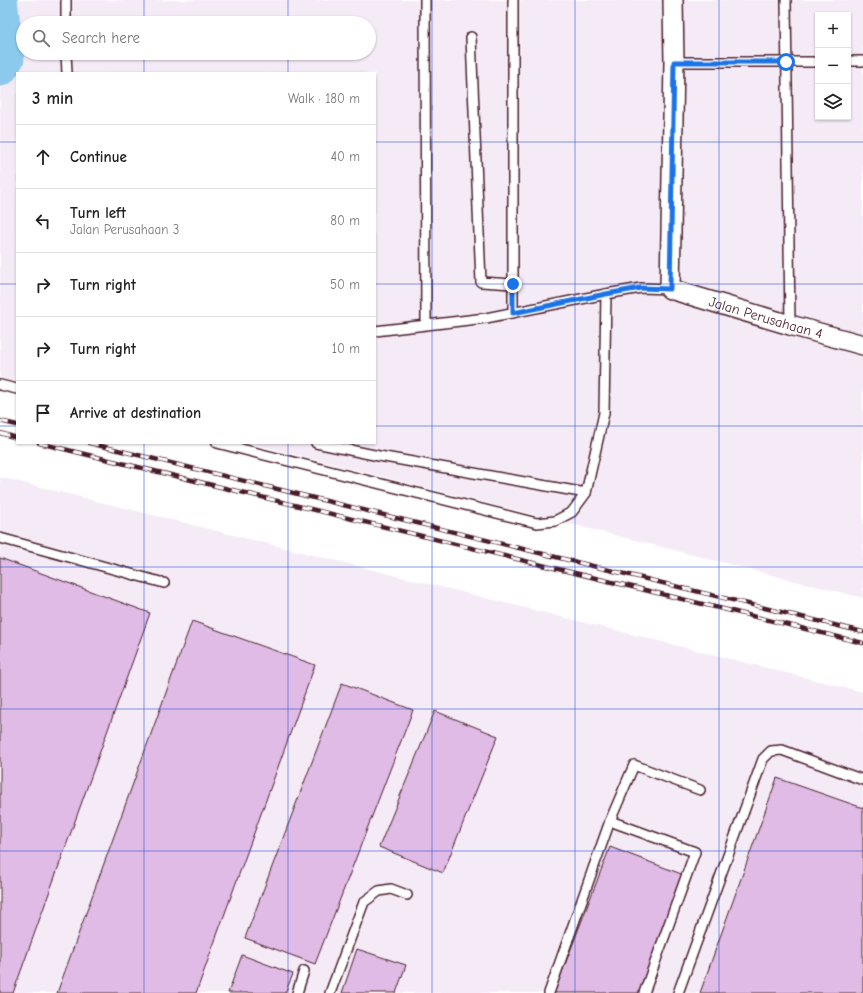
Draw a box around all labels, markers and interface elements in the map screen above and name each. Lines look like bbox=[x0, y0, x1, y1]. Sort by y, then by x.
map controls bbox=[815, 12, 851, 120]
button: + bbox=[815, 12, 851, 48]
search box bbox=[16, 16, 376, 60]
icon: search bbox=[30, 27, 52, 49]
text: Search here bbox=[62, 29, 140, 47]
button: − bbox=[815, 48, 851, 84]
route start bbox=[777, 53, 795, 71]
button: layers bbox=[815, 84, 851, 120]
text: 3 min bbox=[32, 89, 73, 108]
text: Walk · 180 m bbox=[288, 91, 360, 106]
icon: ahead bbox=[32, 146, 54, 168]
text: Continue bbox=[70, 148, 127, 166]
text: 40 m bbox=[331, 149, 360, 164]
text: Turn left bbox=[70, 204, 126, 222]
icon: left bbox=[32, 210, 54, 232]
text: 80 m bbox=[330, 213, 360, 228]
text: Jalan Perusahaan 3 bbox=[70, 222, 179, 237]
icon: right bbox=[32, 274, 54, 296]
route end bbox=[504, 275, 522, 293]
text: Turn right bbox=[70, 276, 136, 294]
text: 50 m bbox=[330, 277, 360, 292]
street label: Jalan Perusahaan 4 bbox=[707, 293, 825, 342]
icon: right bbox=[32, 338, 54, 360]
text: Turn right bbox=[70, 340, 136, 358]
text: 10 m bbox=[332, 341, 360, 356]
icon: arrive bbox=[32, 402, 54, 424]
text: Arrive at destination bbox=[70, 404, 201, 422]

